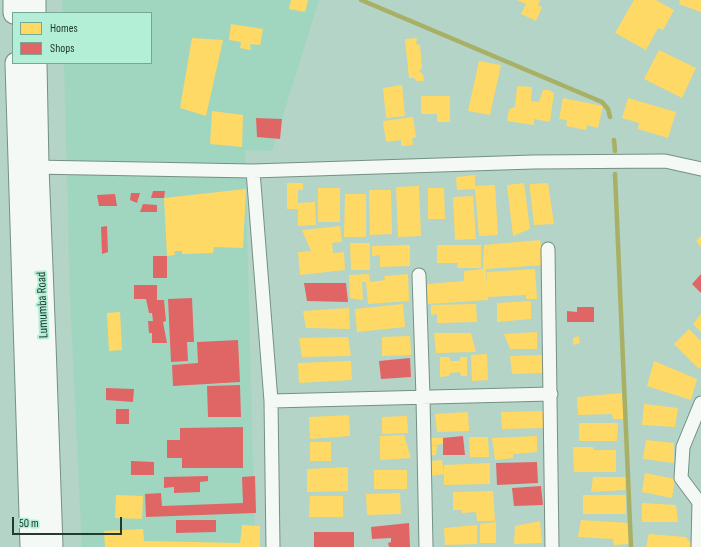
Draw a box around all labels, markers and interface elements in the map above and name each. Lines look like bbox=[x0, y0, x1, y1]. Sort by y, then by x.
legend bbox=[12, 12, 152, 64]
text: Homes bbox=[50, 21, 78, 36]
text: Shops bbox=[50, 41, 75, 56]
street label: Lumumba Road bbox=[34, 272, 52, 338]
scale bar bbox=[14, 509, 124, 535]
text: 50 m bbox=[19, 516, 39, 531]

